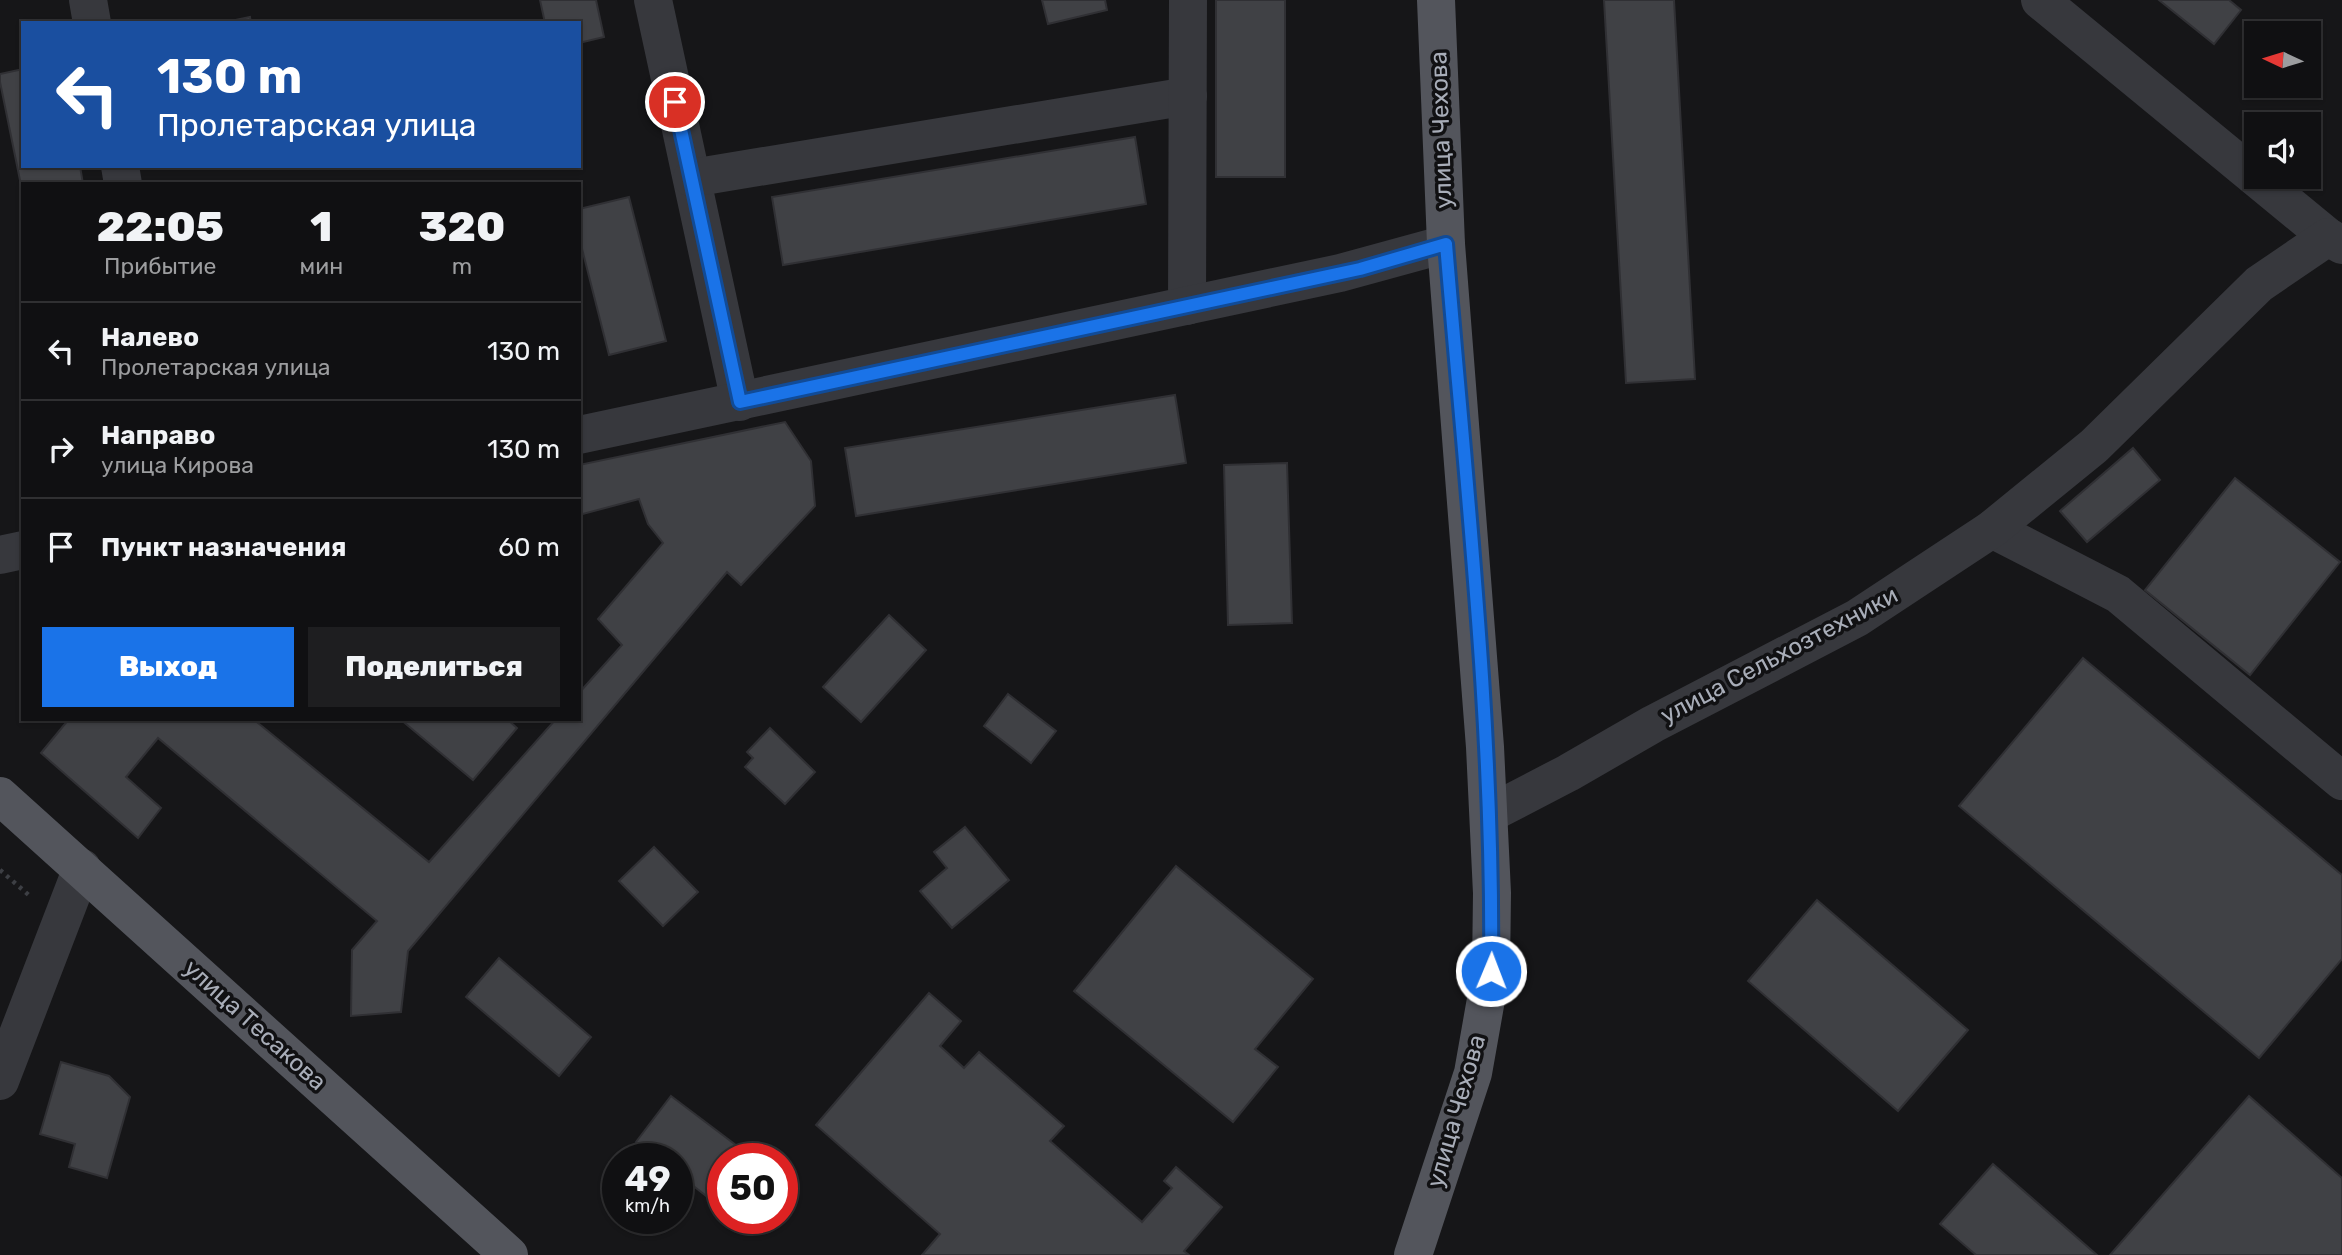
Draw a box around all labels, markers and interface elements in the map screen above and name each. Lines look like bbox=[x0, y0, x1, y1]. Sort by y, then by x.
north arrow bbox=[2244, 21, 2320, 98]
map controls bbox=[2244, 21, 2321, 189]
text: 130 m bbox=[157, 47, 302, 105]
icon: left bbox=[42, 49, 133, 140]
street label: улица Чехова bbox=[1424, 51, 1458, 209]
pin bbox=[645, 72, 705, 132]
icon: arrive bbox=[656, 83, 694, 121]
text: Пролетарская улица bbox=[157, 106, 476, 144]
button: sound bbox=[2244, 112, 2321, 189]
text: 22:05 bbox=[97, 202, 224, 252]
text: 1 bbox=[310, 202, 332, 252]
text: 320 bbox=[419, 202, 505, 252]
text: Прибытие bbox=[104, 252, 216, 280]
text: мин bbox=[299, 252, 343, 280]
text: m bbox=[452, 252, 472, 280]
text: Налево bbox=[101, 322, 199, 353]
icon: left bbox=[42, 332, 80, 370]
text: 130 m bbox=[487, 336, 560, 367]
text: Пролетарская улица bbox=[101, 353, 331, 381]
text: Направо bbox=[101, 420, 215, 451]
icon: right bbox=[42, 430, 80, 468]
text: 130 m bbox=[487, 434, 560, 465]
text: улица Кирова bbox=[101, 451, 254, 479]
icon: arrive bbox=[42, 528, 80, 566]
text: Пункт назначения bbox=[101, 532, 346, 563]
text: 60 m bbox=[498, 532, 560, 563]
street label: улица Сельхозтехники bbox=[1656, 581, 1902, 729]
button: Выход bbox=[42, 627, 294, 707]
button: Поделиться bbox=[308, 627, 560, 707]
position arrow bbox=[1454, 934, 1528, 1008]
street label: улица Тесакова bbox=[178, 954, 332, 1096]
street label: улица Чехова bbox=[1421, 1031, 1491, 1191]
speed limit sign: 50 bbox=[707, 1143, 798, 1234]
text: 49 bbox=[624, 1158, 671, 1200]
text: km/h bbox=[625, 1195, 670, 1217]

